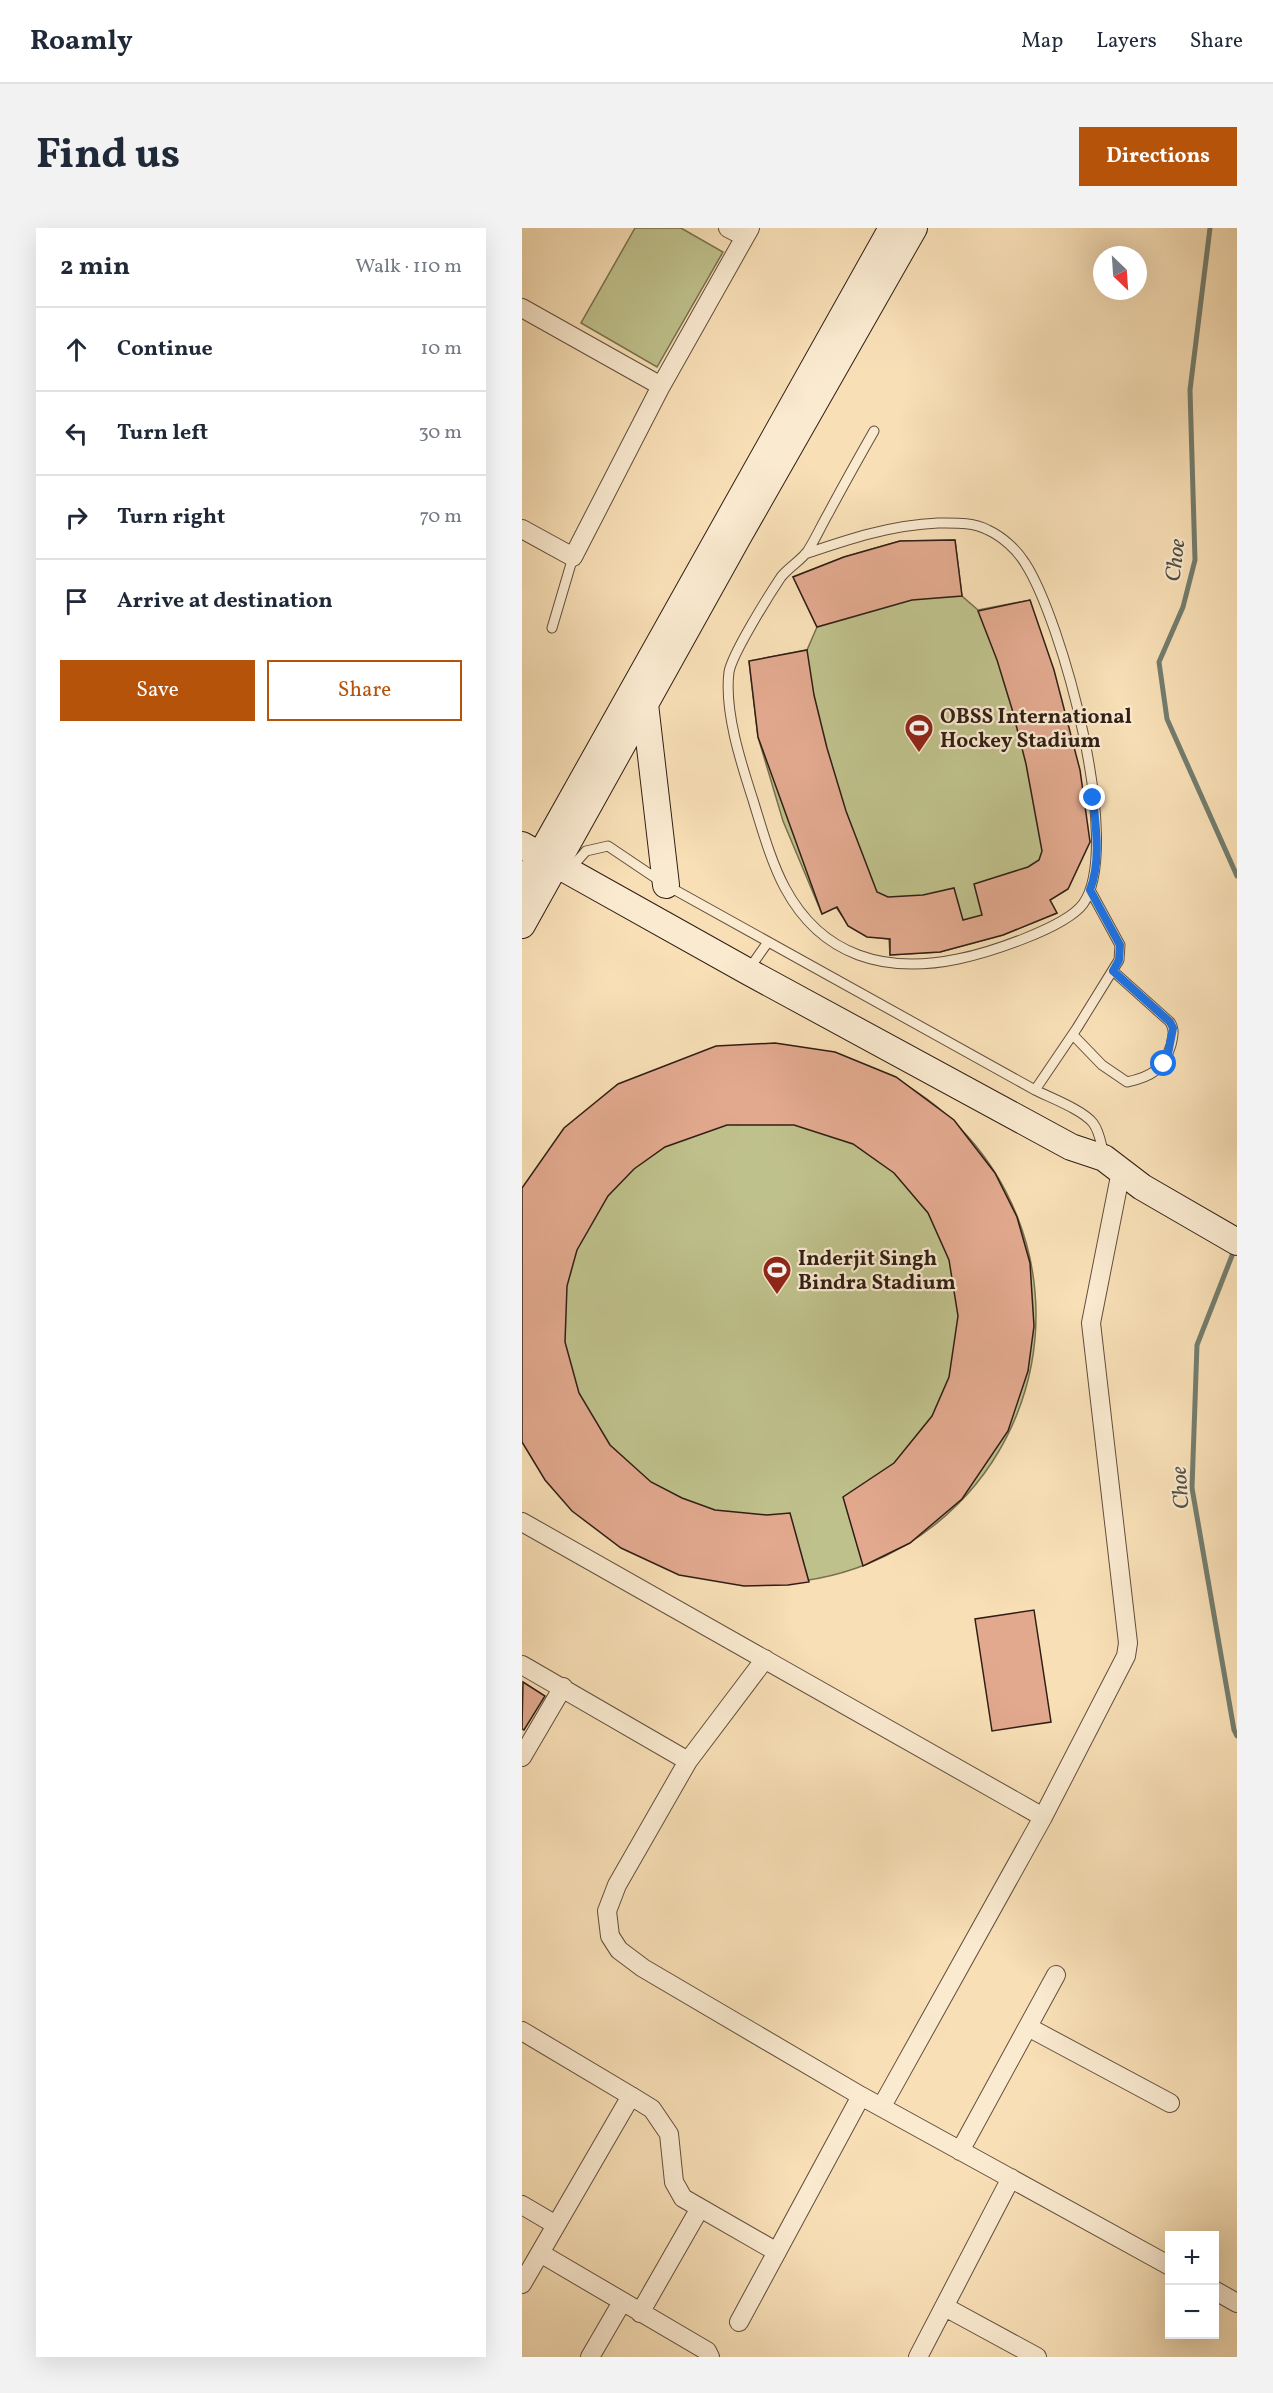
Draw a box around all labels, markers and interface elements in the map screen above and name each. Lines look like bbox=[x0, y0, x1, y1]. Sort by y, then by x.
text: Roamly bbox=[30, 22, 133, 61]
text: Map bbox=[1021, 27, 1063, 56]
text: Layers bbox=[1096, 27, 1157, 56]
text: Share bbox=[1190, 27, 1243, 56]
text: Find us bbox=[36, 127, 180, 186]
button: Directions bbox=[1079, 127, 1237, 186]
north arrow bbox=[1093, 246, 1147, 300]
text: 2 min bbox=[60, 249, 130, 285]
text: Walk · 110 m bbox=[355, 253, 462, 281]
icon: ahead bbox=[60, 333, 93, 366]
text: Continue bbox=[117, 334, 213, 365]
text: 10 m bbox=[421, 335, 462, 363]
icon: left bbox=[60, 417, 93, 450]
text: Turn left bbox=[117, 418, 208, 449]
text: 30 m bbox=[418, 419, 462, 447]
icon: right bbox=[60, 501, 93, 534]
text: Turn right bbox=[117, 502, 225, 533]
text: 70 m bbox=[419, 503, 462, 531]
water label: Choe bbox=[1158, 537, 1194, 584]
icon: arrive bbox=[60, 585, 93, 618]
text: Arrive at destination bbox=[117, 586, 333, 617]
button: Save bbox=[60, 660, 255, 721]
button: Share bbox=[267, 660, 462, 721]
place label: OBSS International Hockey Stadium bbox=[940, 703, 1132, 756]
sports icon: OBSS International Hockey Stadium bbox=[903, 712, 935, 754]
route end bbox=[1079, 784, 1105, 810]
route start bbox=[1150, 1050, 1176, 1076]
place label: Inderjit Singh Bindra Stadium bbox=[798, 1245, 956, 1298]
sports icon: Inderjit Singh Bindra Stadium bbox=[761, 1254, 793, 1296]
water label: Choe bbox=[1165, 1465, 1198, 1510]
map controls bbox=[1165, 2231, 1219, 2339]
button: + bbox=[1165, 2231, 1219, 2285]
button: − bbox=[1165, 2285, 1219, 2339]

